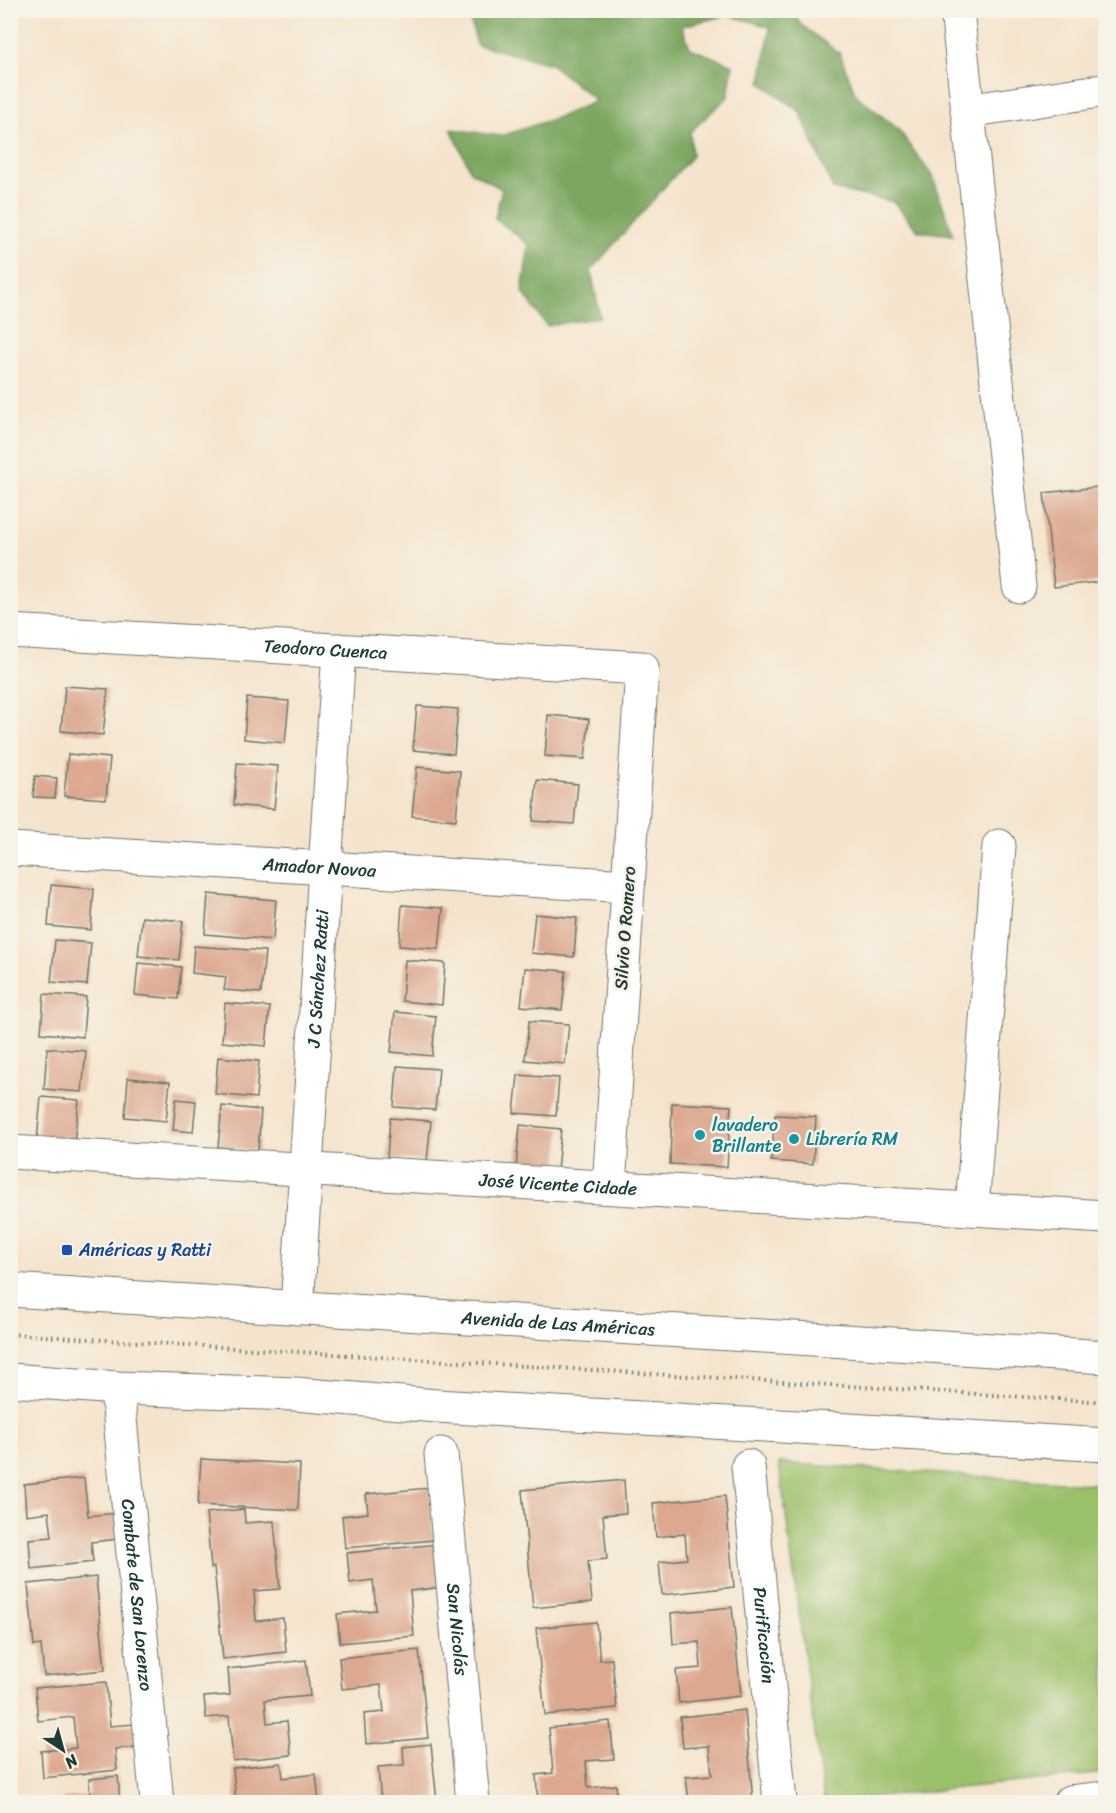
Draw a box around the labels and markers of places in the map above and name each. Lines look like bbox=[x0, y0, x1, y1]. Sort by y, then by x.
place label: lavadero Brillante bbox=[712, 1109, 782, 1162]
place label: Librería RM bbox=[806, 1123, 899, 1155]
marker: lavadero Brillante bbox=[693, 1128, 707, 1142]
marker: Librería RM bbox=[787, 1132, 801, 1146]
place label: Américas y Ratti bbox=[78, 1234, 212, 1266]
marker: Américas y Ratti bbox=[60, 1243, 74, 1257]

